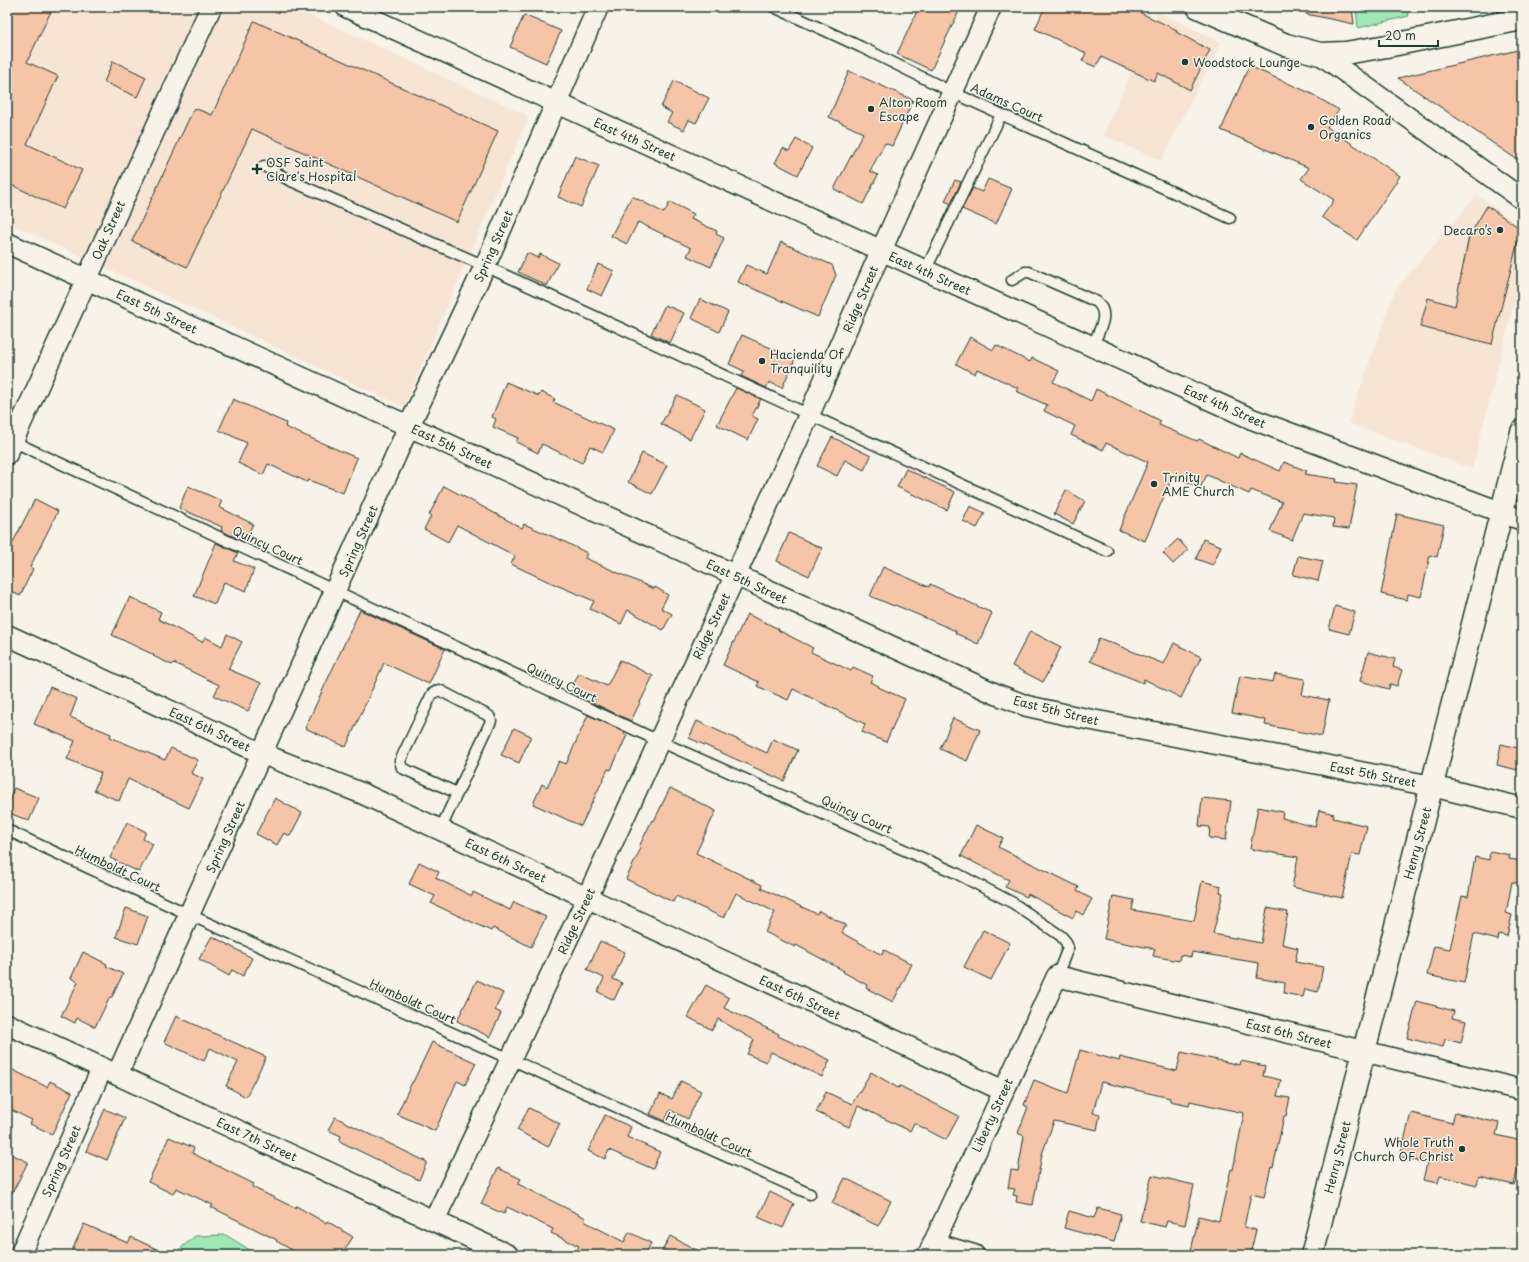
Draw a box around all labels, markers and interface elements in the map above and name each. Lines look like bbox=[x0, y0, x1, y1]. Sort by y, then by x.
scale bar bbox=[1379, 22, 1438, 48]
text: 20 m bbox=[1385, 26, 1416, 44]
place label: Woodstock Lounge bbox=[1193, 53, 1300, 71]
marker: Woodstock Lounge bbox=[1180, 57, 1190, 67]
street label: Adams Court bbox=[968, 78, 1046, 126]
place label: Alton Room Escape bbox=[879, 93, 947, 125]
marker: Alton Room Escape bbox=[866, 104, 876, 114]
place label: Golden Road Organics bbox=[1319, 111, 1391, 143]
street label: East 4th Street bbox=[591, 113, 679, 165]
marker: Golden Road Organics bbox=[1306, 122, 1316, 132]
place label: OSF Saint Clare's Hospital bbox=[266, 153, 356, 185]
marker: OSF Saint Clare's Hospital bbox=[251, 163, 263, 175]
street label: Oak Street bbox=[87, 197, 129, 263]
street label: Spring Street bbox=[469, 207, 517, 285]
place label: Decaro’s bbox=[1443, 221, 1493, 239]
marker: Decaro’s bbox=[1495, 225, 1505, 235]
street label: East 4th Street bbox=[886, 247, 974, 299]
street label: Ridge Street bbox=[838, 263, 882, 335]
street label: East 5th Street bbox=[114, 284, 201, 338]
place label: Hacienda Of Tranquility bbox=[770, 345, 844, 377]
marker: Hacienda Of Tranquility bbox=[757, 356, 767, 366]
street label: East 4th Street bbox=[1181, 380, 1269, 432]
street label: East 5th Street bbox=[409, 419, 496, 473]
place label: Trinity AME Church bbox=[1162, 468, 1235, 500]
marker: Trinity AME Church bbox=[1149, 479, 1159, 489]
street label: Spring Street bbox=[334, 502, 382, 580]
street label: Quincy Court bbox=[230, 521, 306, 569]
street label: East 5th Street bbox=[704, 554, 791, 608]
street label: Ridge Street bbox=[688, 590, 734, 662]
street label: Quincy Court bbox=[524, 658, 600, 706]
street label: East 5th Street bbox=[1011, 691, 1101, 729]
street label: East 6th Street bbox=[166, 702, 254, 756]
street label: East 5th Street bbox=[1328, 757, 1418, 791]
street label: Quincy Court bbox=[819, 790, 895, 838]
street label: Spring Street bbox=[201, 798, 249, 876]
street label: Henry Street bbox=[1399, 805, 1435, 881]
street label: East 6th Street bbox=[462, 833, 550, 887]
street label: Humboldt Court bbox=[72, 840, 164, 896]
street label: Ridge Street bbox=[553, 885, 599, 957]
street label: East 6th Street bbox=[756, 970, 844, 1024]
street label: Humboldt Court bbox=[367, 974, 459, 1028]
street label: East 6th Street bbox=[1244, 1014, 1334, 1052]
street label: Liberty Street bbox=[967, 1075, 1017, 1155]
street label: Humboldt Court bbox=[663, 1107, 755, 1161]
street label: East 7th Street bbox=[214, 1112, 300, 1166]
street label: Henry Street bbox=[1319, 1119, 1355, 1195]
street label: Spring Street bbox=[37, 1122, 85, 1200]
place label: Whole Truth Church OF Christ bbox=[1354, 1133, 1454, 1165]
marker: Whole Truth Church OF Christ bbox=[1457, 1144, 1467, 1154]

